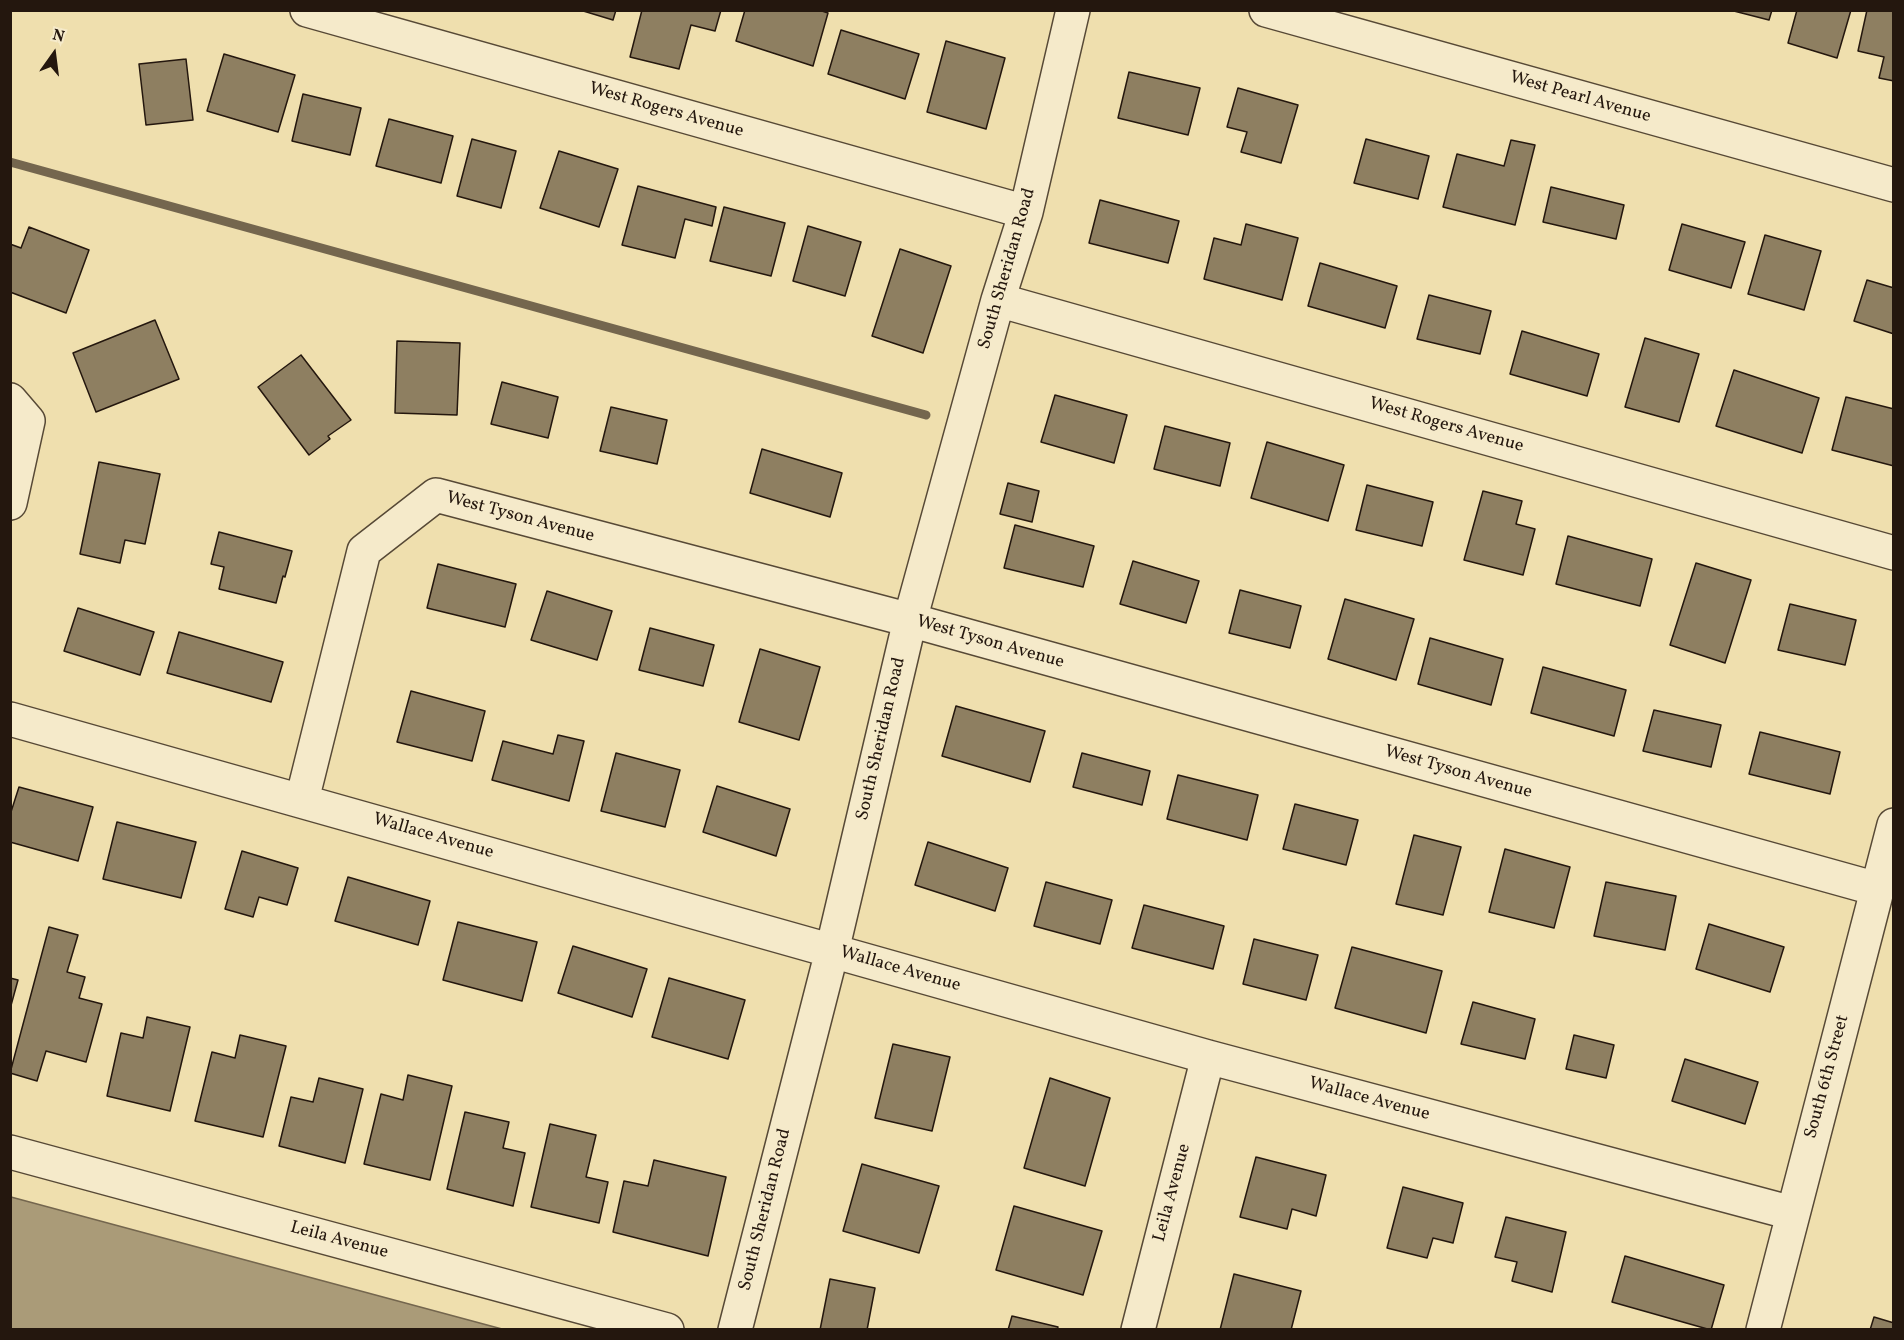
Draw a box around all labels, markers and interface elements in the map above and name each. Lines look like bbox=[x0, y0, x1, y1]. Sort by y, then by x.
north arrow bbox=[24, 24, 84, 84]
text: N bbox=[50, 24, 67, 49]
street label: West Pearl Avenue bbox=[1507, 68, 1653, 128]
street label: West Rogers Avenue bbox=[586, 79, 746, 143]
street label: South Sheridan Road bbox=[975, 186, 1041, 352]
street label: West Rogers Avenue bbox=[1366, 394, 1526, 458]
street label: West Tyson Avenue bbox=[443, 488, 597, 548]
street label: West Tyson Avenue bbox=[914, 612, 1066, 674]
street label: South Sheridan Road bbox=[853, 655, 911, 823]
street label: West Tyson Avenue bbox=[1382, 742, 1534, 804]
street label: Wallace Avenue bbox=[370, 809, 496, 865]
street label: Wallace Avenue bbox=[837, 942, 963, 998]
street label: South 6th Street bbox=[1801, 1013, 1855, 1141]
street label: Wallace Avenue bbox=[1306, 1073, 1432, 1127]
street label: South Sheridan Road bbox=[735, 1127, 797, 1293]
street label: Leila Avenue bbox=[1150, 1141, 1196, 1245]
street label: Leila Avenue bbox=[287, 1218, 391, 1264]

